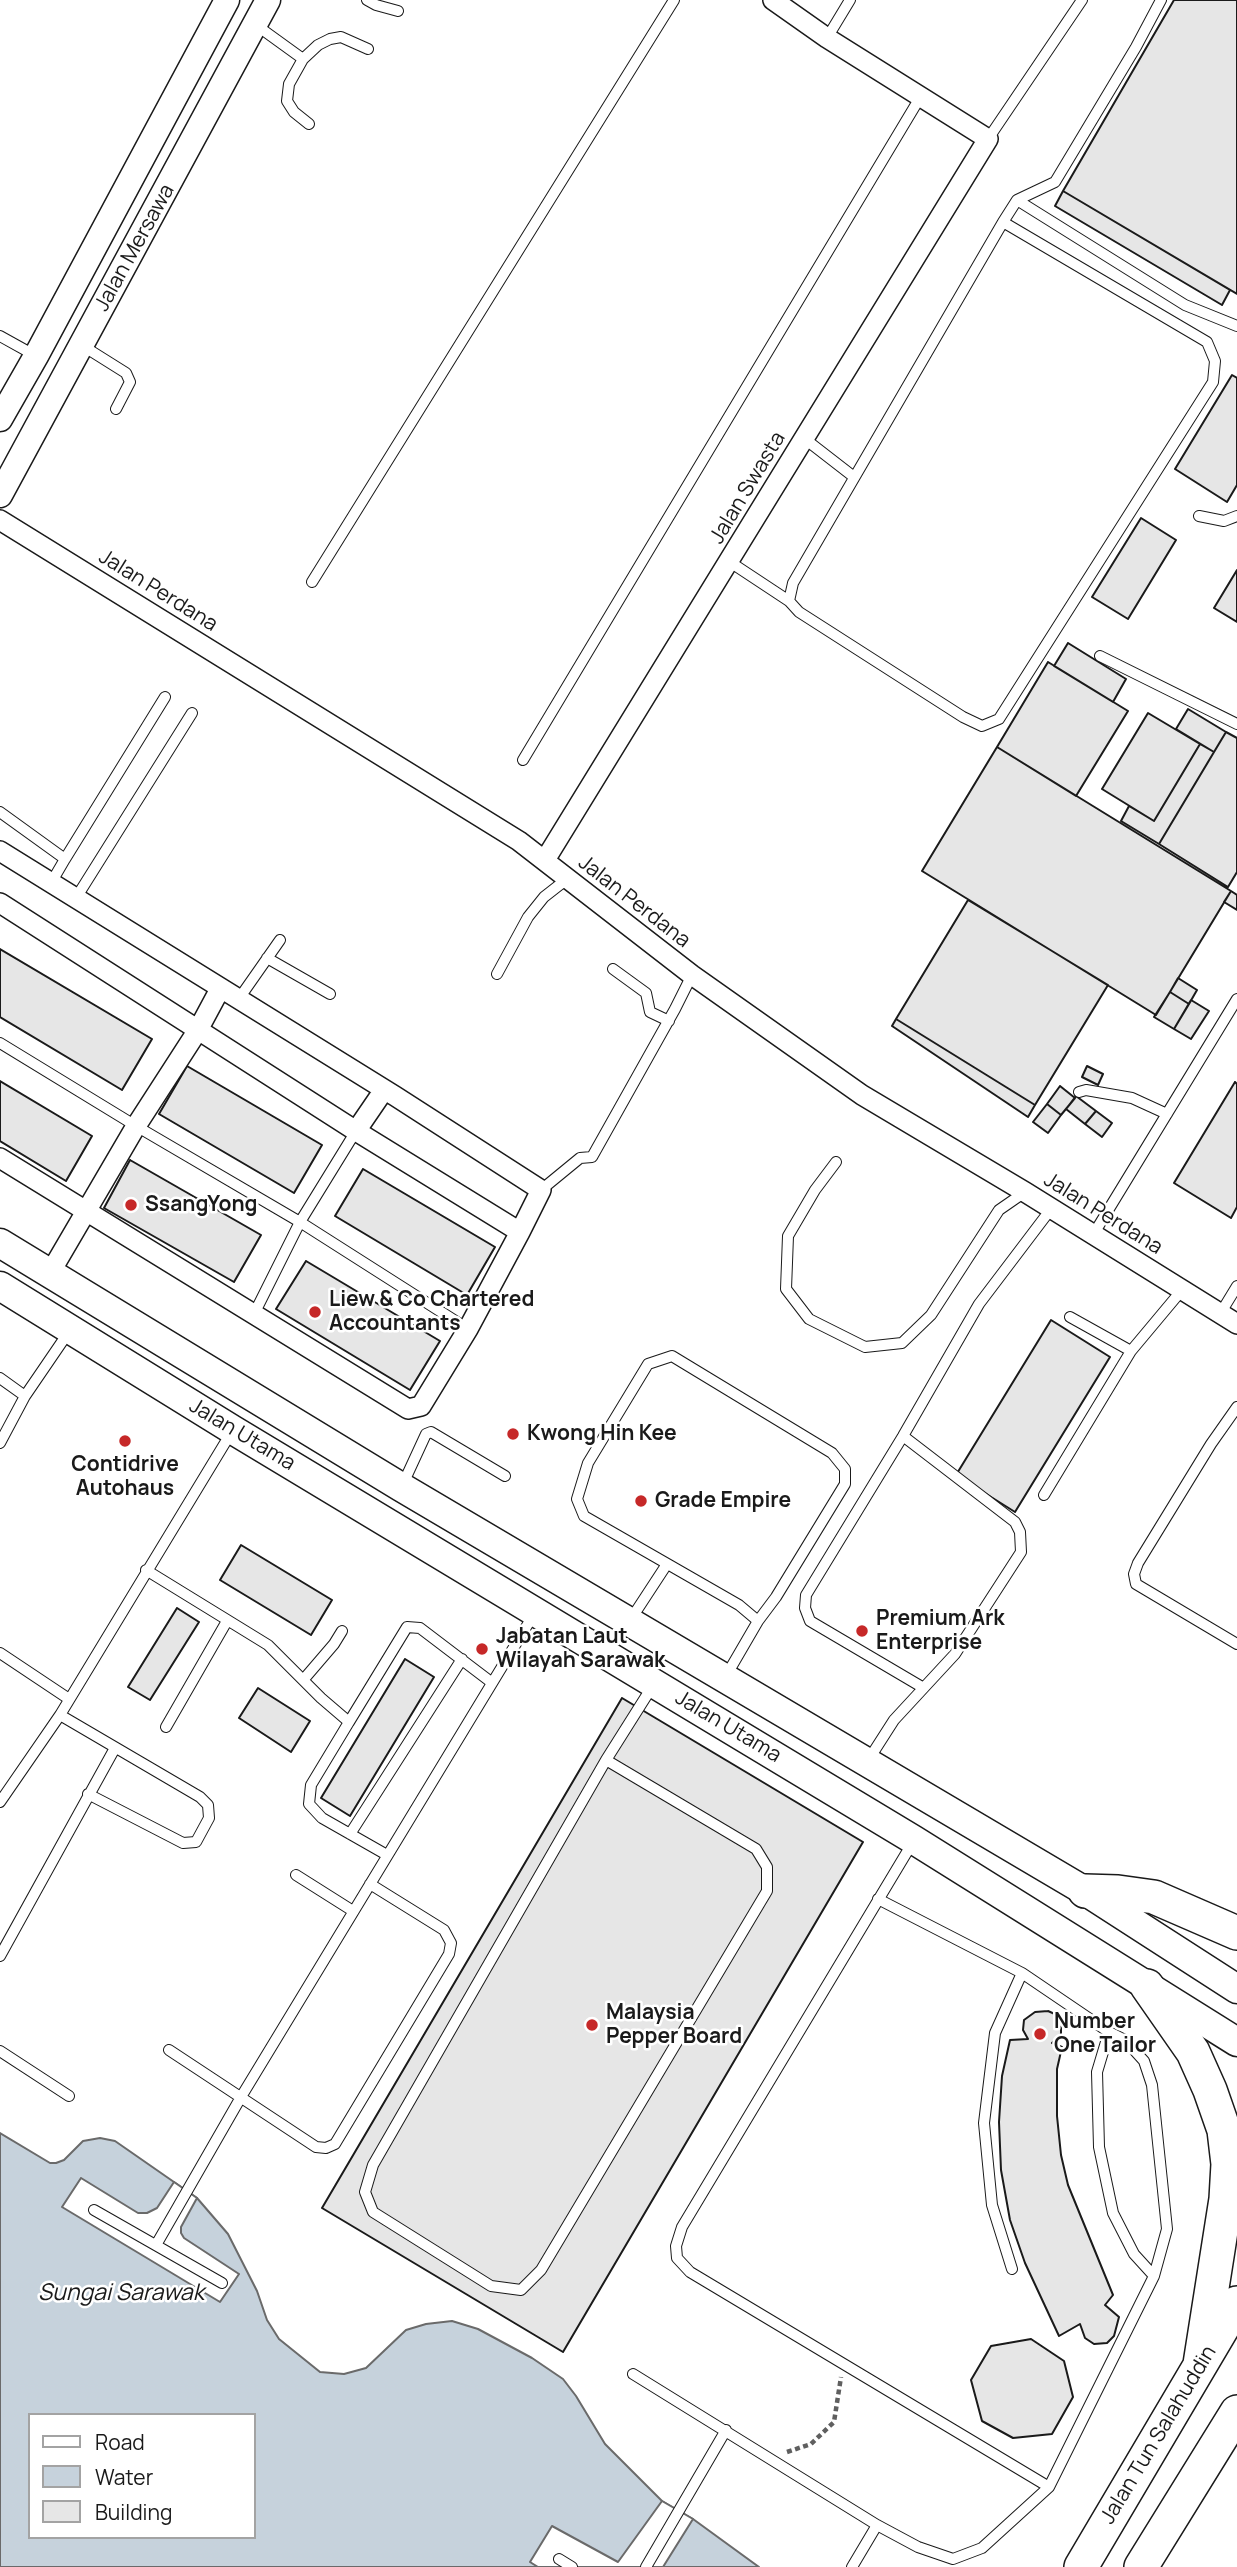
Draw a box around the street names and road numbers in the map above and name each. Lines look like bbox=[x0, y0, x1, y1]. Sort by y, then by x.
street label: Jalan Mersawa bbox=[90, 180, 180, 316]
street label: Jalan Swasta bbox=[705, 428, 791, 548]
street label: Jalan Perdana bbox=[94, 545, 222, 637]
street label: Jalan Perdana bbox=[573, 850, 695, 954]
street label: Jalan Perdana bbox=[1039, 1168, 1167, 1260]
street label: Jalan Utama bbox=[185, 1394, 299, 1476]
street label: Jalan Utama bbox=[671, 1686, 785, 1768]
street label: Jalan Tun Salahuddin bbox=[1096, 2341, 1222, 2529]

